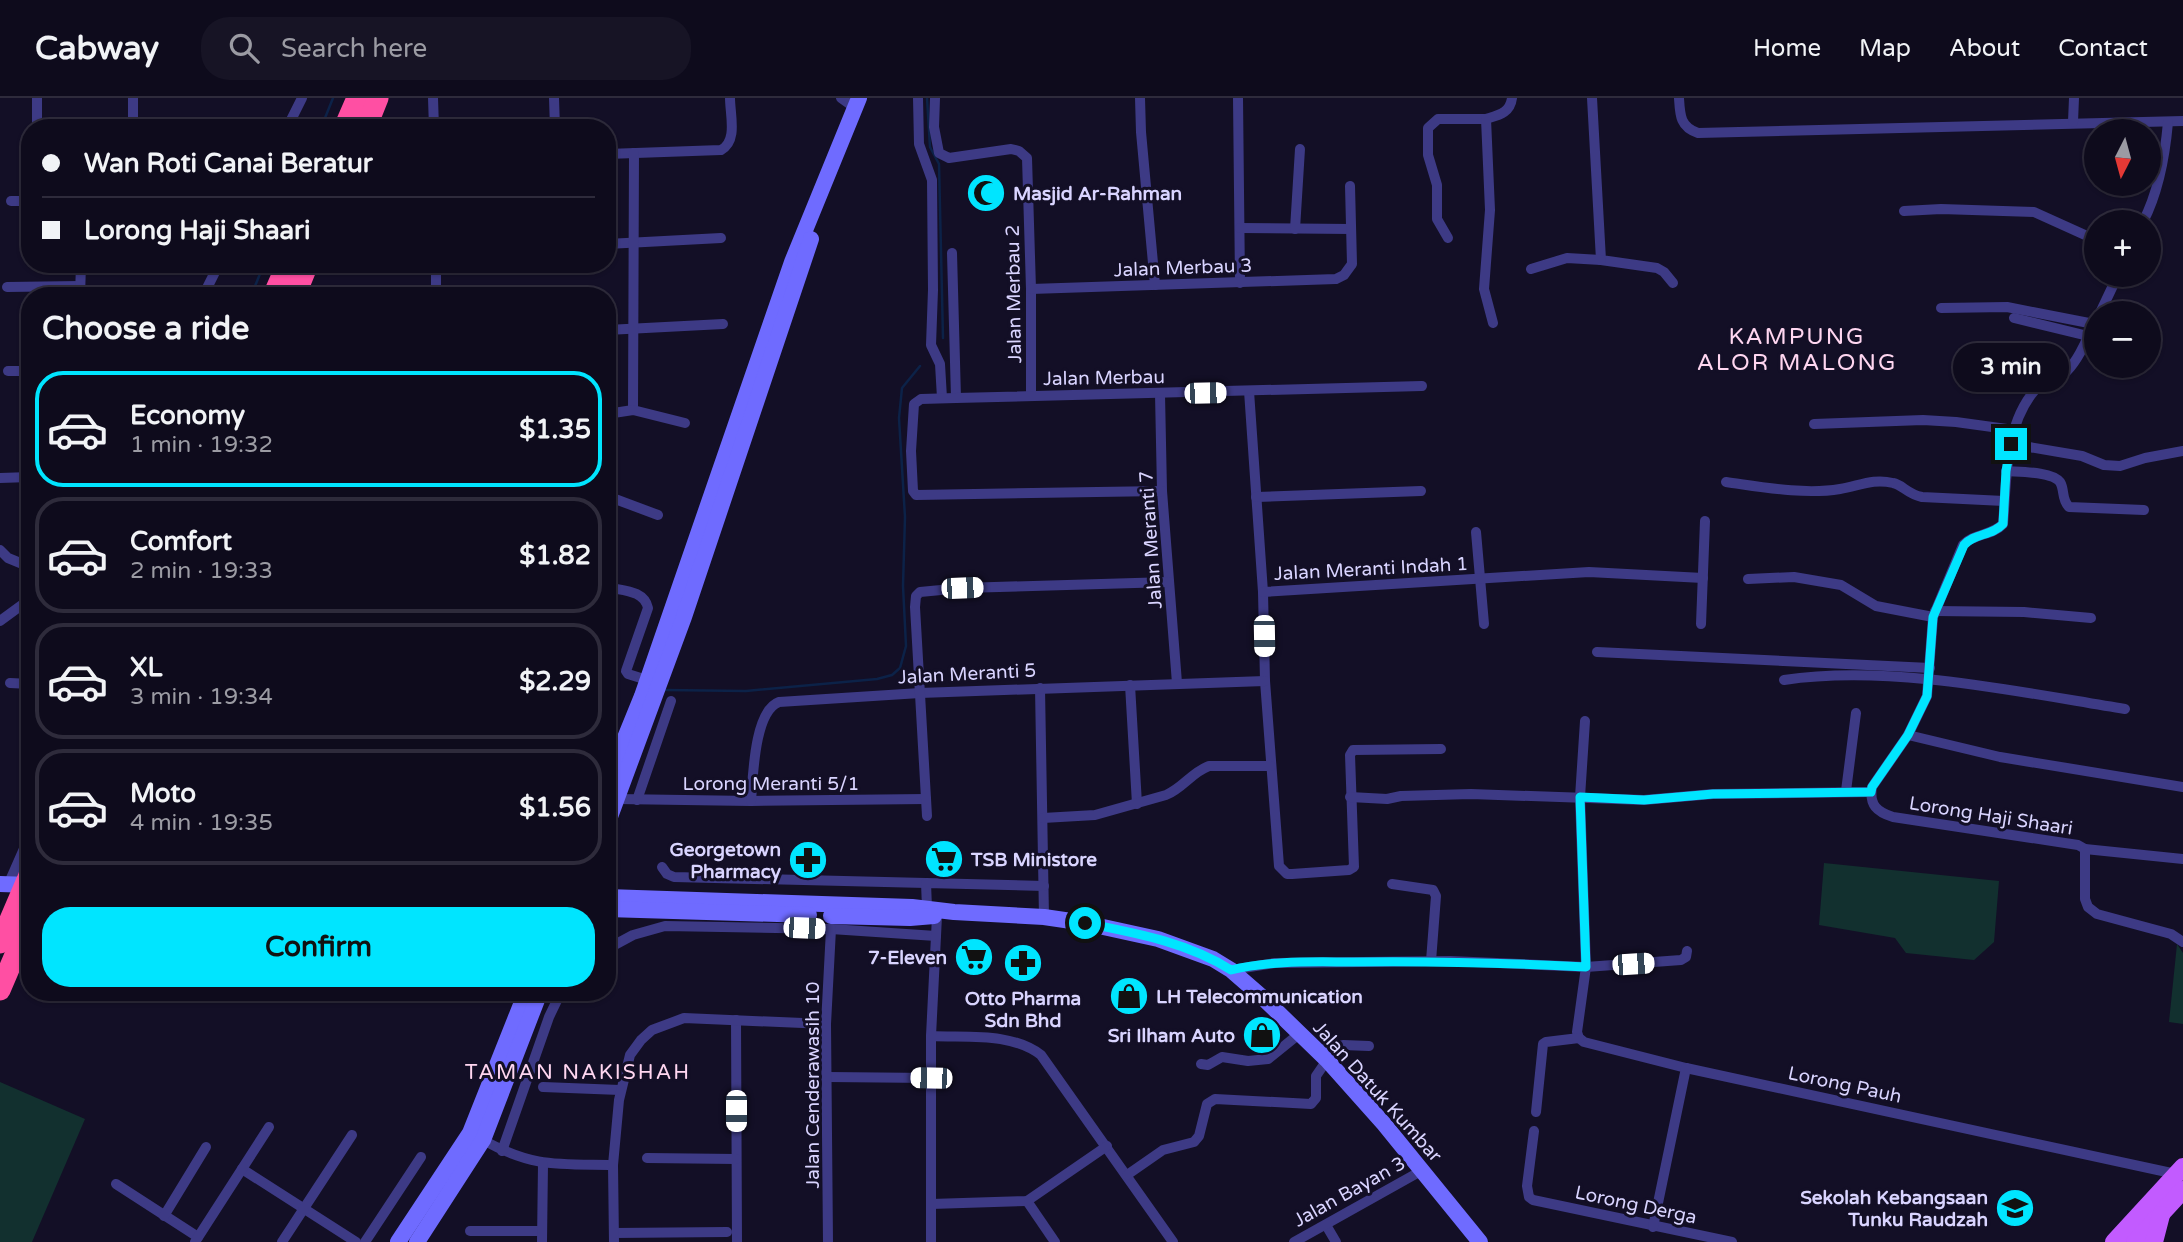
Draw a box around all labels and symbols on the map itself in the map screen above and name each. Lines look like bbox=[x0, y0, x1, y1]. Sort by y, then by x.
north arrow bbox=[2084, 119, 2161, 196]
mosque icon: Masjid Ar-Rahman bbox=[965, 172, 1007, 214]
place label: Masjid Ar-Rahman bbox=[1013, 183, 1182, 206]
street label: Jalan Merbau 2 bbox=[1002, 224, 1026, 363]
street label: Jalan Merbau 3 bbox=[1113, 255, 1253, 281]
district label: KAMPUNG ALOR MALONG bbox=[1697, 323, 1897, 377]
callout: 3 min bbox=[1953, 342, 2069, 392]
street label: Jalan Merbau bbox=[1043, 366, 1165, 390]
car bbox=[1184, 382, 1227, 404]
route end bbox=[1995, 428, 2027, 460]
street label: Jalan Meranti 7 bbox=[1135, 470, 1167, 610]
street label: Jalan Meranti Indah 1 bbox=[1273, 553, 1469, 585]
car bbox=[941, 577, 984, 599]
car bbox=[1254, 615, 1275, 657]
street label: Jalan Meranti 5 bbox=[897, 659, 1037, 689]
street label: Lorong Meranti 5/1 bbox=[683, 773, 859, 795]
street label: Lorong Haji Shaari bbox=[1907, 792, 2074, 840]
supermarket icon: TSB Ministore bbox=[923, 838, 965, 880]
place label: Georgetown Pharmacy bbox=[669, 839, 782, 884]
pharmacy icon: Georgetown Pharmacy bbox=[787, 839, 829, 881]
place label: TSB Ministore bbox=[970, 849, 1097, 871]
route start bbox=[1069, 907, 1101, 939]
car bbox=[783, 917, 826, 939]
supermarket icon: 7-Eleven bbox=[953, 936, 995, 978]
pharmacy icon: Otto Pharma Sdn Bhd bbox=[1002, 942, 1044, 984]
place label: 7-Eleven bbox=[868, 947, 947, 969]
car bbox=[1612, 952, 1655, 976]
shop icon: LH Telecommunication bbox=[1108, 975, 1150, 1017]
street label: Jalan Cenderawasih 10 bbox=[802, 981, 824, 1189]
place label: LH Telecommunication bbox=[1156, 986, 1363, 1008]
place label: Otto Pharma Sdn Bhd bbox=[965, 988, 1081, 1032]
shop icon: Sri Ilham Auto bbox=[1241, 1014, 1283, 1056]
street label: Jalan Datuk Kumbar bbox=[1308, 1017, 1447, 1167]
place label: Sri Ilham Auto bbox=[1108, 1025, 1235, 1047]
district label: TAMAN NAKISHAH bbox=[465, 1060, 691, 1085]
street label: Lorong Pauh bbox=[1786, 1062, 1904, 1108]
car bbox=[910, 1067, 953, 1089]
car bbox=[726, 1090, 747, 1132]
street label: Jalan Bayan 3 bbox=[1290, 1152, 1409, 1232]
street label: Lorong Derga bbox=[1573, 1181, 1699, 1229]
place label: Sekolah Kebangsaan Tunku Raudzah bbox=[1800, 1187, 1988, 1231]
school or university icon: Sekolah Kebangsaan Tunku Raudzah bbox=[1994, 1187, 2036, 1229]

